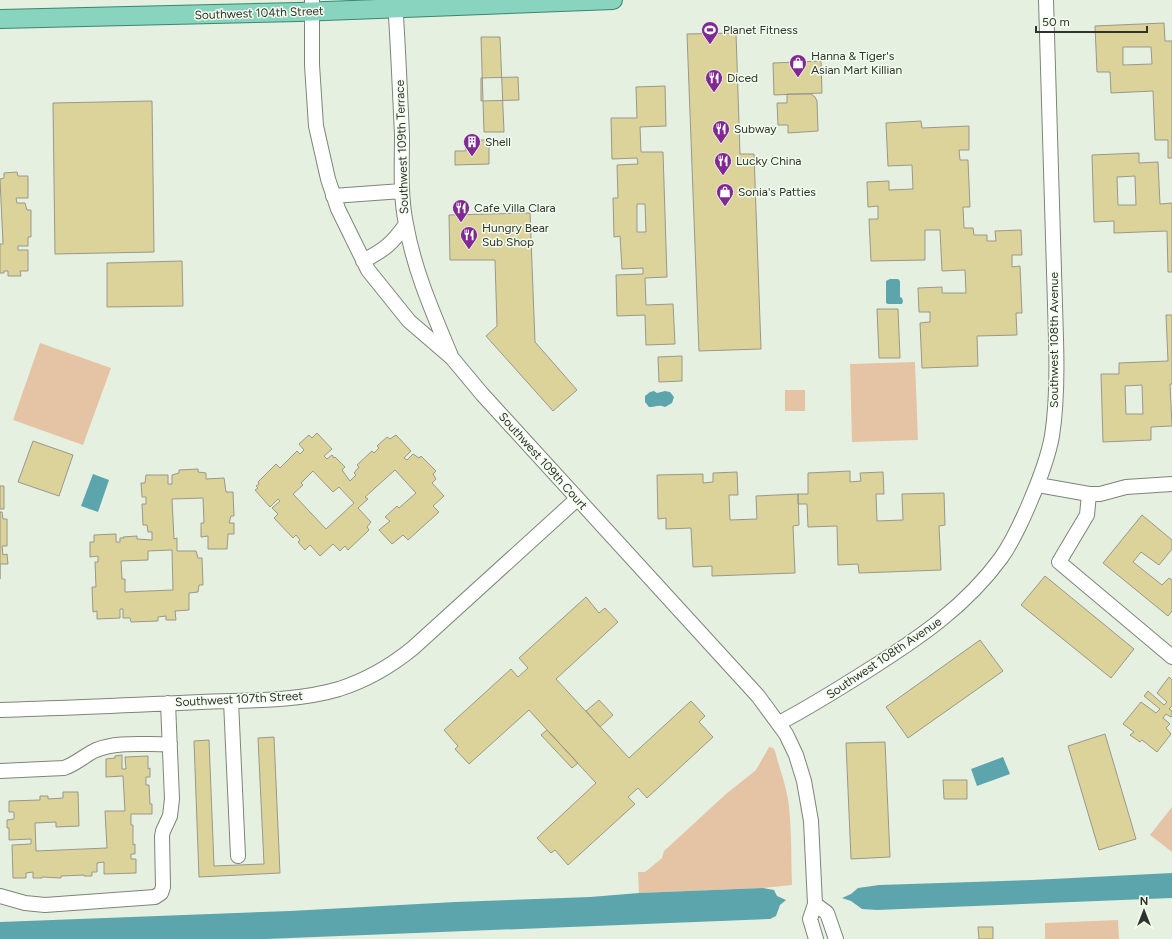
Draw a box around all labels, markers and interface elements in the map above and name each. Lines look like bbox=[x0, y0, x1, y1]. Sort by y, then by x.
street label: Southwest 104th Street bbox=[194, 4, 324, 22]
scale bar bbox=[1036, 8, 1147, 34]
text: 50 m bbox=[1042, 15, 1070, 29]
sports icon: Planet Fitness bbox=[700, 20, 720, 45]
place label: Planet Fitness bbox=[723, 23, 798, 37]
place label: Hanna & Tiger's Asian Mart Killian bbox=[811, 49, 902, 77]
shop icon: Hanna & Tiger's Asian Mart Killian bbox=[788, 53, 808, 78]
restaurant icon: Diced bbox=[704, 68, 724, 93]
place label: Diced bbox=[727, 71, 758, 85]
street label: Southwest 109th Terrace bbox=[393, 79, 411, 214]
restaurant icon: Subway bbox=[711, 119, 731, 144]
place label: Subway bbox=[734, 122, 777, 136]
building icon: Shell bbox=[462, 132, 482, 157]
place label: Shell bbox=[485, 135, 511, 149]
restaurant icon: Lucky China bbox=[713, 151, 733, 176]
place label: Lucky China bbox=[736, 154, 801, 168]
shop icon: Sonia's Patties bbox=[715, 182, 735, 207]
place label: Sonia's Patties bbox=[738, 185, 816, 199]
restaurant icon: Cafe Villa Clara bbox=[451, 198, 471, 223]
place label: Cafe Villa Clara bbox=[474, 201, 556, 215]
place label: Hungry Bear Sub Shop bbox=[482, 221, 549, 249]
restaurant icon: Hungry Bear Sub Shop bbox=[459, 225, 479, 250]
street label: Southwest 108th Avenue bbox=[1047, 272, 1061, 408]
street label: Southwest 109th Court bbox=[496, 410, 591, 513]
street label: Southwest 108th Avenue bbox=[824, 614, 945, 702]
street label: Southwest 107th Street bbox=[175, 689, 304, 709]
north arrow bbox=[1124, 891, 1164, 931]
text: N bbox=[1140, 895, 1148, 908]

